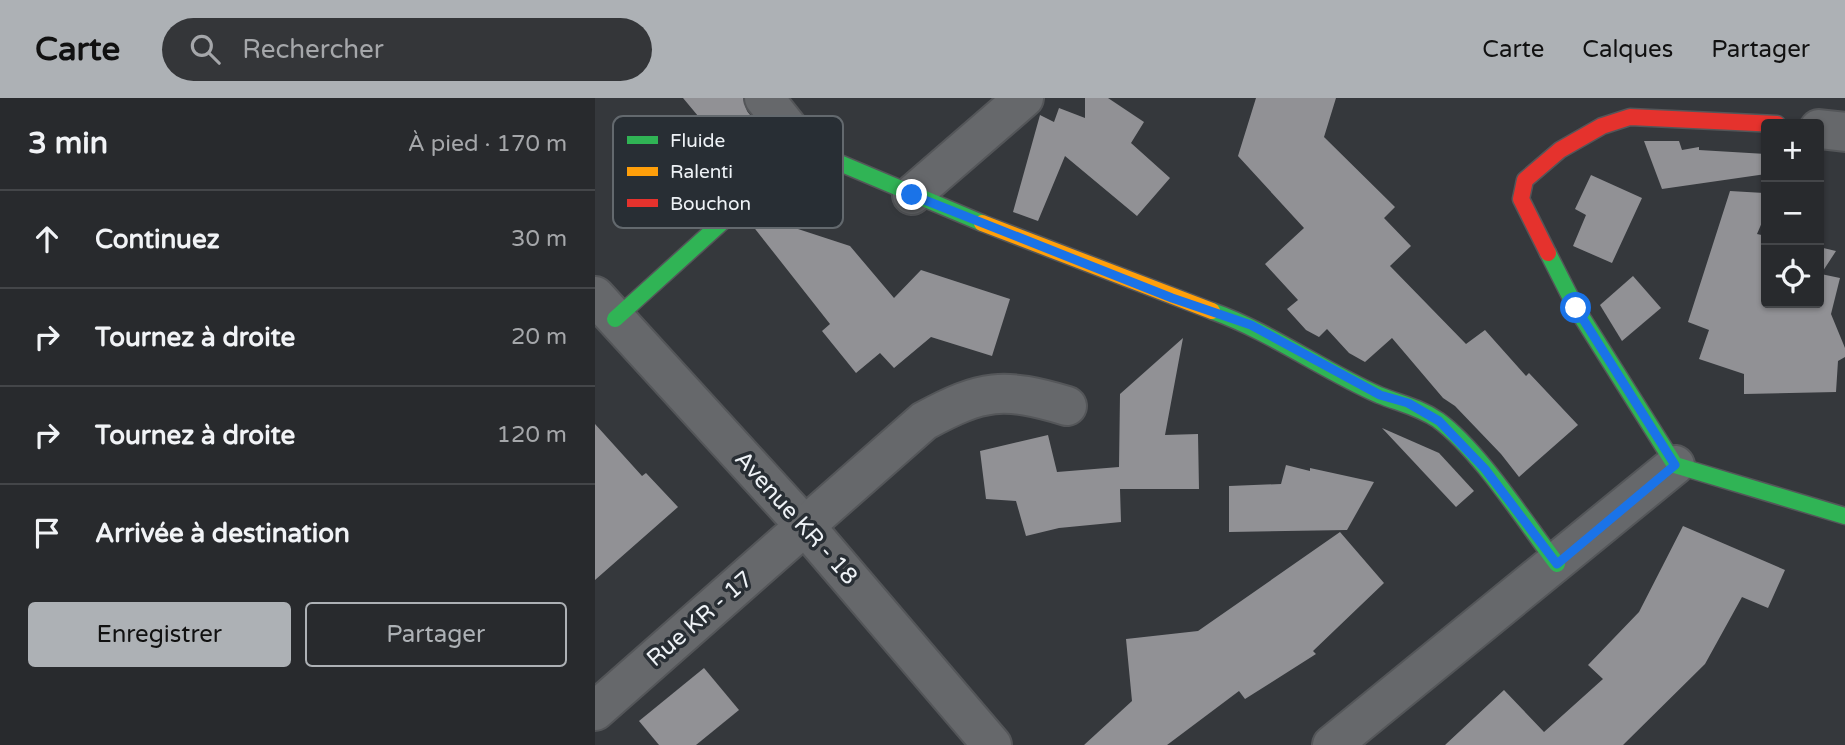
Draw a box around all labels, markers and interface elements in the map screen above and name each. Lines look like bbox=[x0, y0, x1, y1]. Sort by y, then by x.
search box bbox=[162, 18, 652, 81]
text: Carte bbox=[35, 30, 120, 69]
icon: search bbox=[186, 30, 224, 68]
text: Rechercher bbox=[242, 34, 384, 65]
text: Carte bbox=[1482, 35, 1544, 64]
text: Calques bbox=[1582, 35, 1673, 64]
text: Partager bbox=[1711, 35, 1810, 64]
legend bbox=[613, 116, 843, 228]
map controls bbox=[1761, 119, 1824, 308]
button: + bbox=[1761, 119, 1824, 182]
text: 3 min bbox=[28, 125, 108, 162]
text: À pied · 170 m bbox=[408, 130, 567, 158]
text: Fluide bbox=[670, 130, 725, 152]
text: Ralenti bbox=[670, 161, 733, 183]
route end bbox=[896, 179, 927, 210]
button: − bbox=[1761, 182, 1824, 245]
text: Bouchon bbox=[670, 193, 751, 215]
icon: ahead bbox=[28, 220, 66, 258]
text: Continuez bbox=[95, 224, 220, 255]
text: 30 m bbox=[511, 225, 567, 253]
button: locate bbox=[1761, 245, 1824, 308]
route start bbox=[1560, 292, 1591, 323]
icon: right bbox=[28, 318, 66, 356]
text: Tournez à droite bbox=[95, 322, 295, 353]
text: 20 m bbox=[511, 323, 567, 351]
icon: right bbox=[28, 416, 66, 454]
text: Tournez à droite bbox=[95, 420, 295, 451]
text: 120 m bbox=[497, 421, 567, 449]
street label: Avenue KR - 18 bbox=[729, 445, 863, 591]
icon: arrive bbox=[28, 514, 66, 552]
text: Arrivée à destination bbox=[95, 518, 350, 549]
street label: Rue KR - 17 bbox=[641, 565, 759, 673]
button: Enregistrer bbox=[28, 602, 291, 667]
button: Partager bbox=[305, 602, 567, 667]

